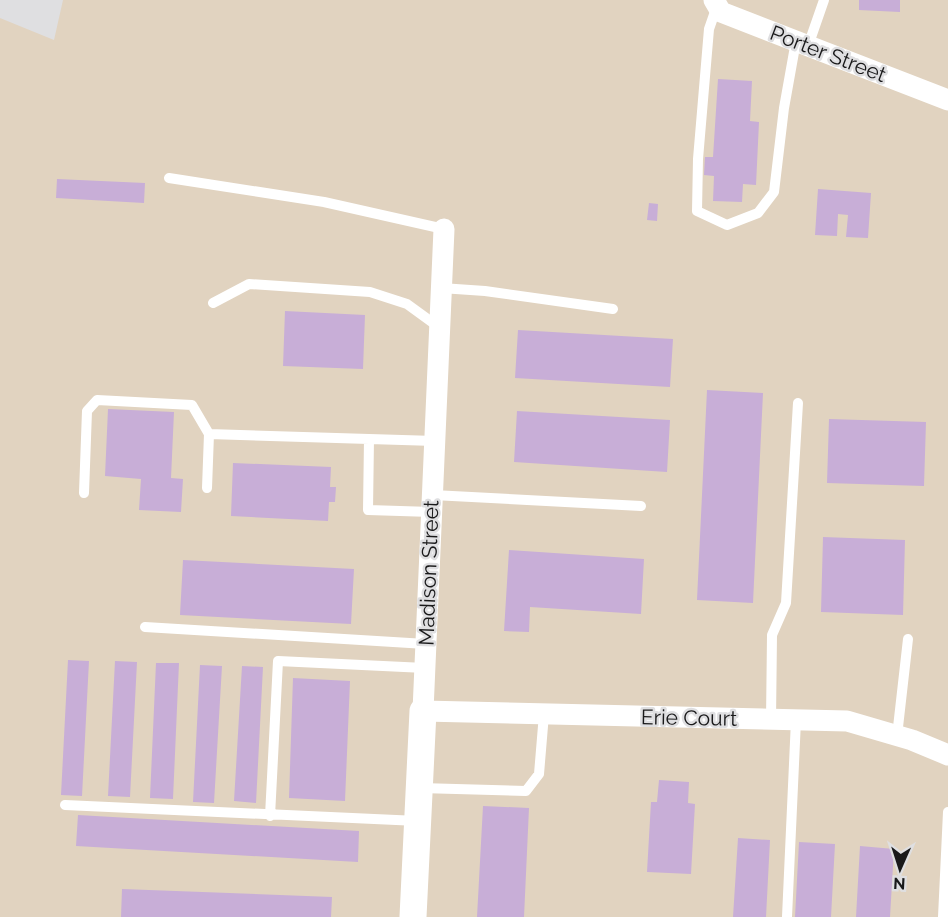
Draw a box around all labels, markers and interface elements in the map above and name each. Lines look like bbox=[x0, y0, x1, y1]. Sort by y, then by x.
street label: Porter Street bbox=[767, 20, 890, 87]
street label: Madison Street bbox=[413, 500, 444, 646]
street label: Erie Court bbox=[641, 704, 737, 731]
north arrow bbox=[870, 839, 930, 899]
text: N bbox=[893, 874, 906, 893]

